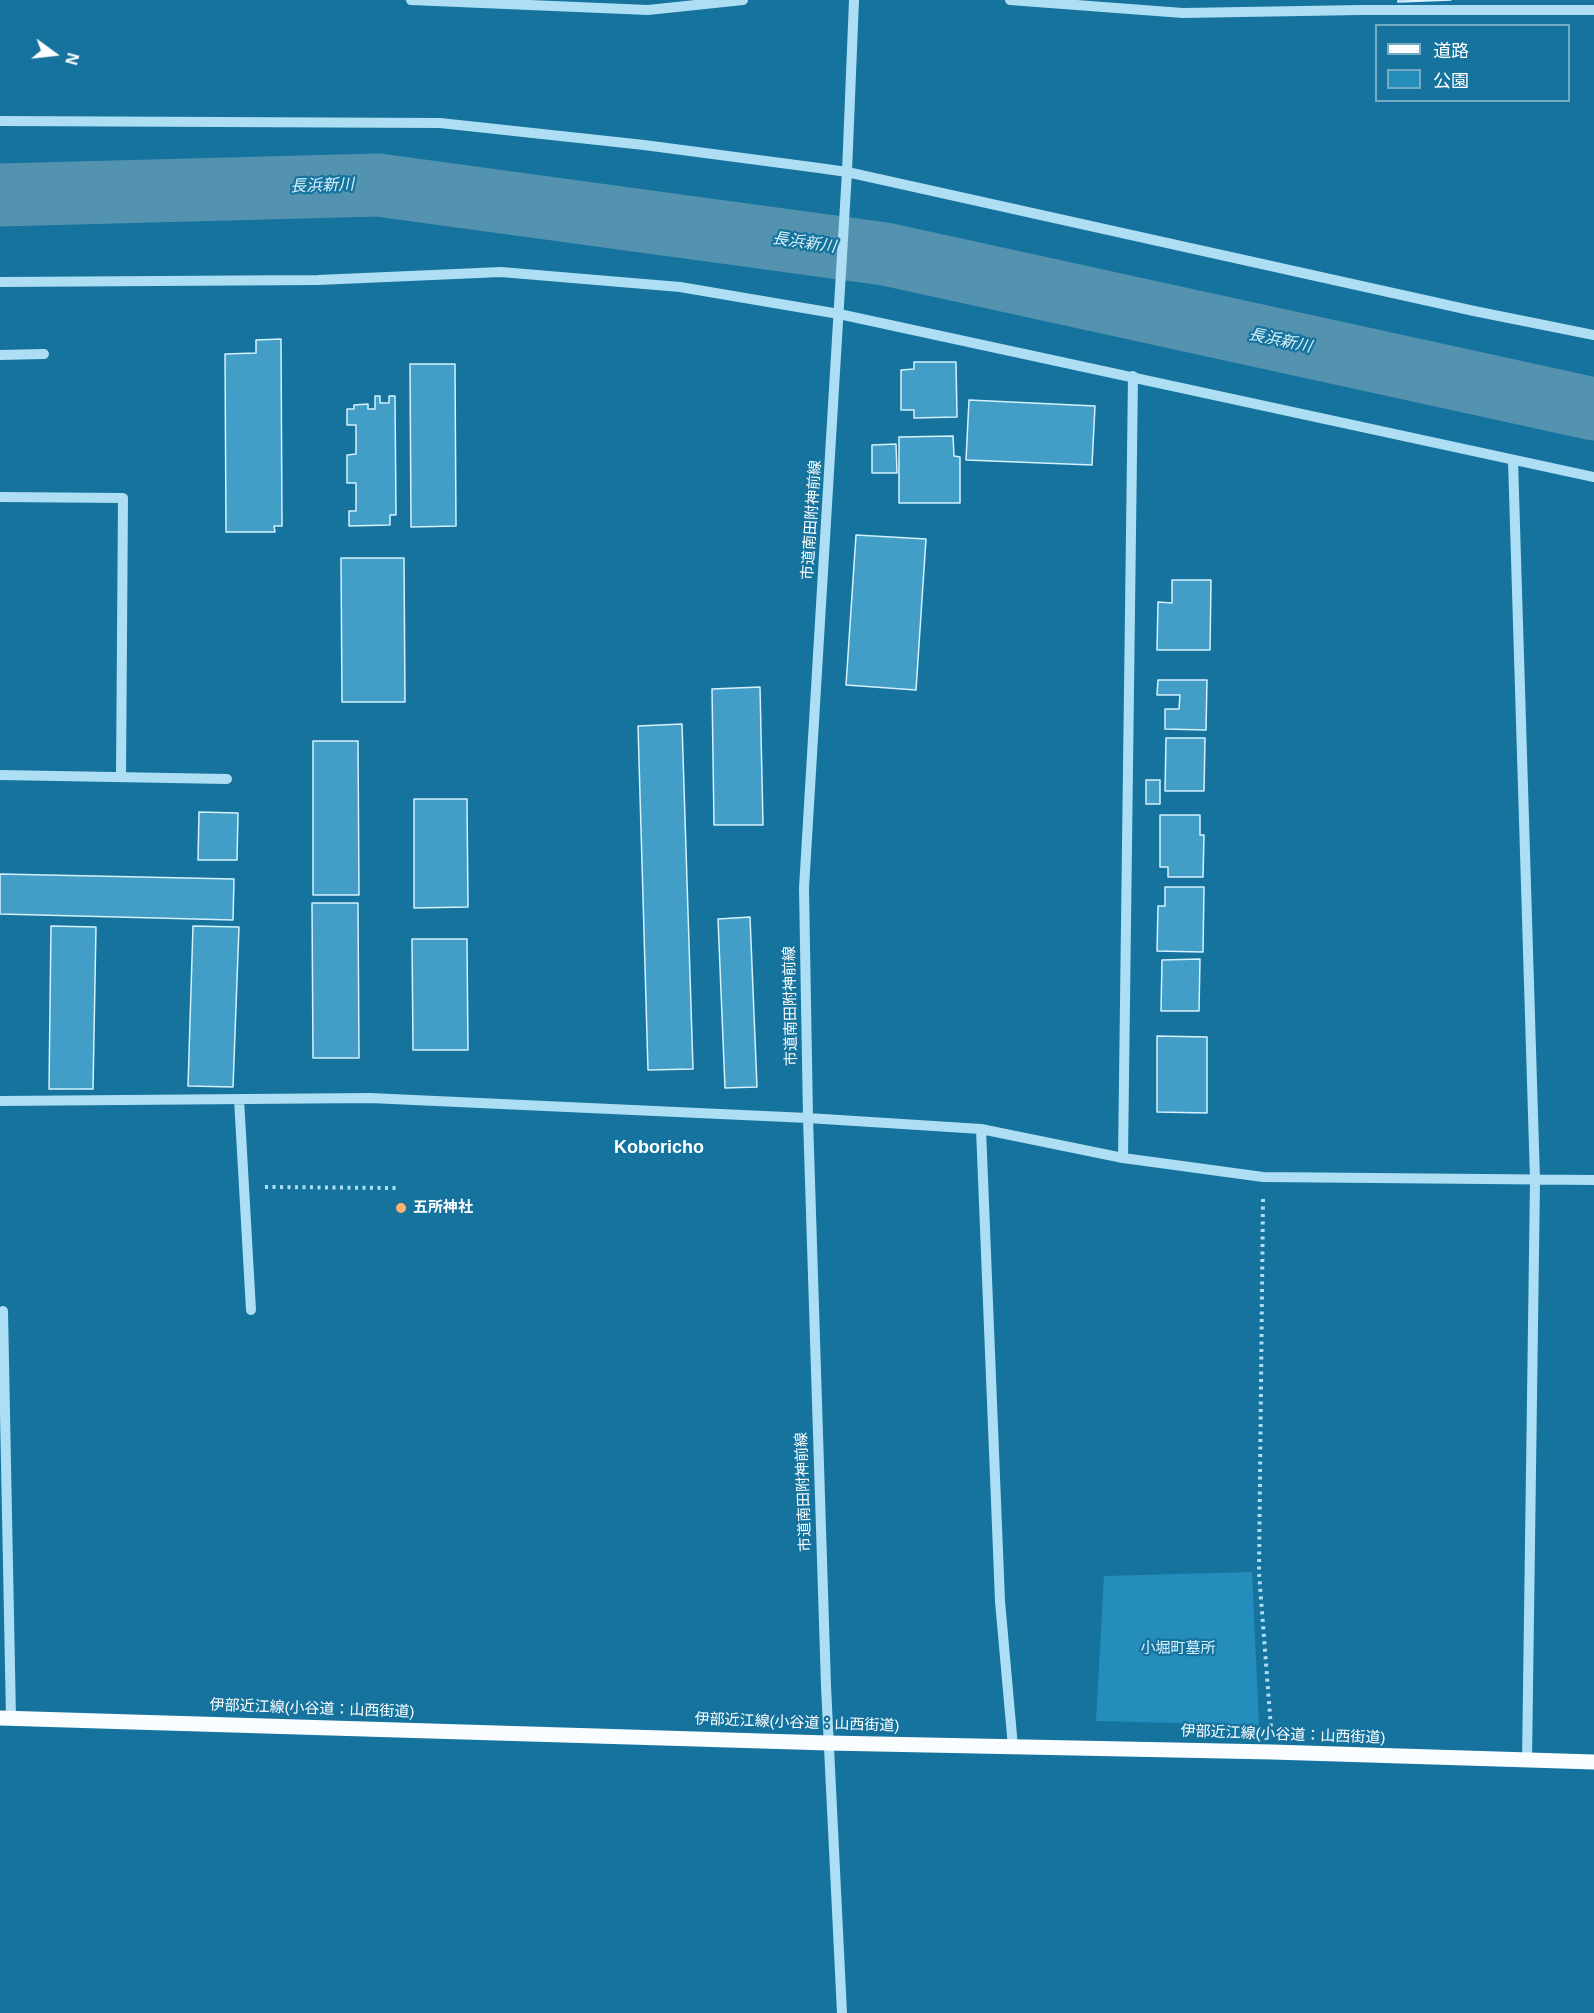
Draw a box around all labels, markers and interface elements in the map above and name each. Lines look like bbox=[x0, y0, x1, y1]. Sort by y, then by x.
north arrow bbox=[24, 24, 84, 84]
legend bbox=[1375, 24, 1570, 102]
text: 道路 bbox=[1433, 41, 1469, 61]
text: N bbox=[62, 51, 82, 67]
text: 公園 bbox=[1433, 71, 1469, 91]
water label: 長浜新川 bbox=[290, 175, 354, 197]
water label: 長浜新川 bbox=[771, 229, 837, 257]
water label: 長浜新川 bbox=[1247, 325, 1313, 357]
street label: 市道南田附神前線 bbox=[799, 460, 825, 580]
street label: 市道南田附神前線 bbox=[781, 946, 801, 1066]
district label: Koboricho bbox=[614, 1137, 704, 1159]
place label: 五所神社 bbox=[413, 1199, 473, 1217]
marker: 五所神社 bbox=[394, 1201, 408, 1215]
street label: 市道南田附神前線 bbox=[793, 1432, 815, 1552]
park label: 小堀町墓所 bbox=[1141, 1640, 1215, 1658]
street label: 伊部近江線(小谷道：山西街道) bbox=[209, 1696, 415, 1722]
street label: 伊部近江線(小谷道：山西街道) bbox=[694, 1710, 900, 1736]
street label: 伊部近江線(小谷道：山西街道) bbox=[1180, 1722, 1386, 1748]

